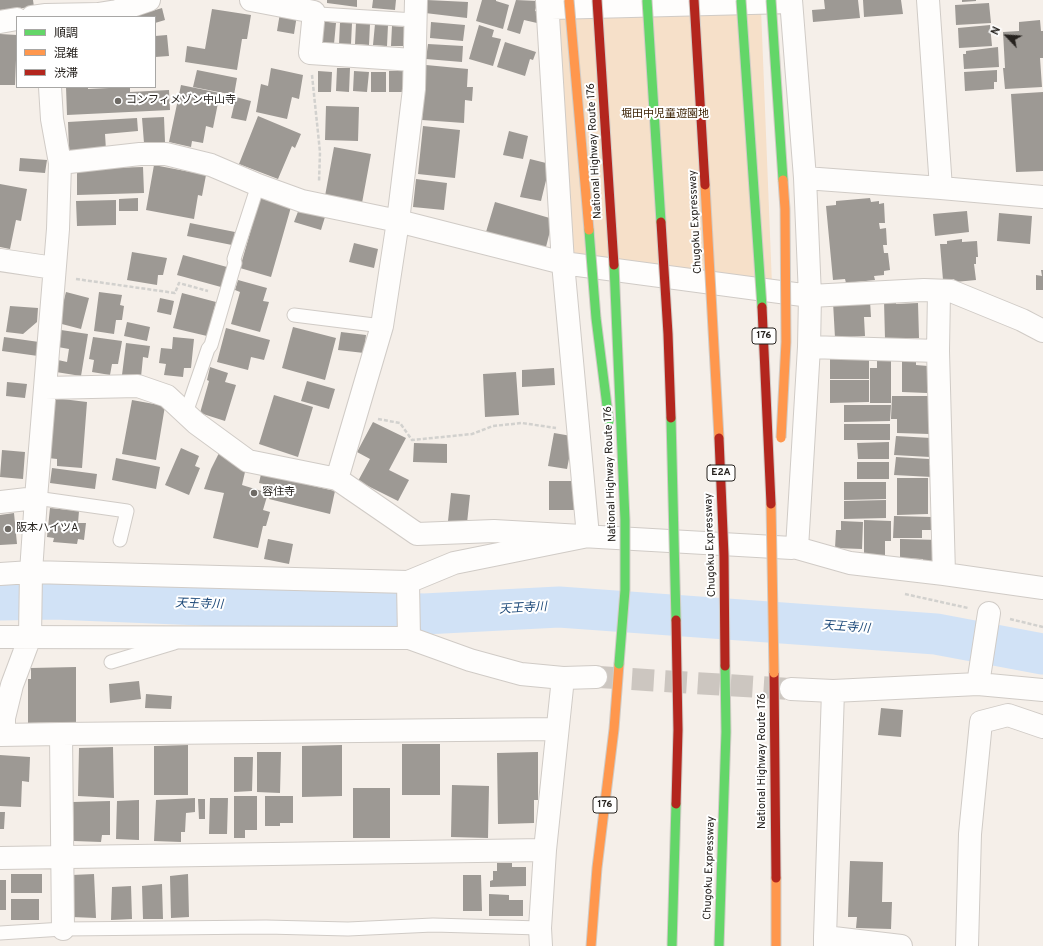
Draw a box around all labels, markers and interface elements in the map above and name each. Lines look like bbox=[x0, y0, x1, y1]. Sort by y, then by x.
legend bbox=[16, 16, 156, 88]
north arrow bbox=[987, 16, 1027, 56]
text: N bbox=[988, 24, 1004, 37]
text: 順調 bbox=[54, 26, 78, 42]
text: 混雑 bbox=[54, 46, 78, 62]
text: 渋滞 bbox=[54, 66, 78, 82]
street label: National Highway Route 176 bbox=[585, 83, 605, 219]
place label: コンフィメゾン中山寺 bbox=[126, 94, 236, 108]
marker: コンフィメゾン中山寺 bbox=[113, 96, 123, 106]
park label: 堀田中児童遊園地 bbox=[621, 108, 709, 122]
street label: Chugoku Expressway bbox=[687, 170, 705, 274]
road number: 176 bbox=[752, 328, 776, 344]
street label: National Highway Route 176 bbox=[602, 406, 620, 542]
road number: E2A bbox=[707, 465, 735, 481]
place label: 容住寺 bbox=[262, 486, 295, 500]
marker: 容住寺 bbox=[249, 488, 259, 498]
street label: Chugoku Expressway bbox=[703, 493, 719, 597]
place label: 阪本ハイツA bbox=[16, 522, 78, 536]
marker: 阪本ハイツA bbox=[3, 524, 13, 534]
water label: 天王寺川 bbox=[175, 597, 223, 613]
water label: 天王寺川 bbox=[499, 601, 547, 617]
water label: 天王寺川 bbox=[822, 619, 870, 637]
street label: National Highway Route 176 bbox=[756, 693, 770, 829]
road number: 176 bbox=[593, 797, 617, 813]
street label: Chugoku Expressway bbox=[702, 816, 718, 920]

